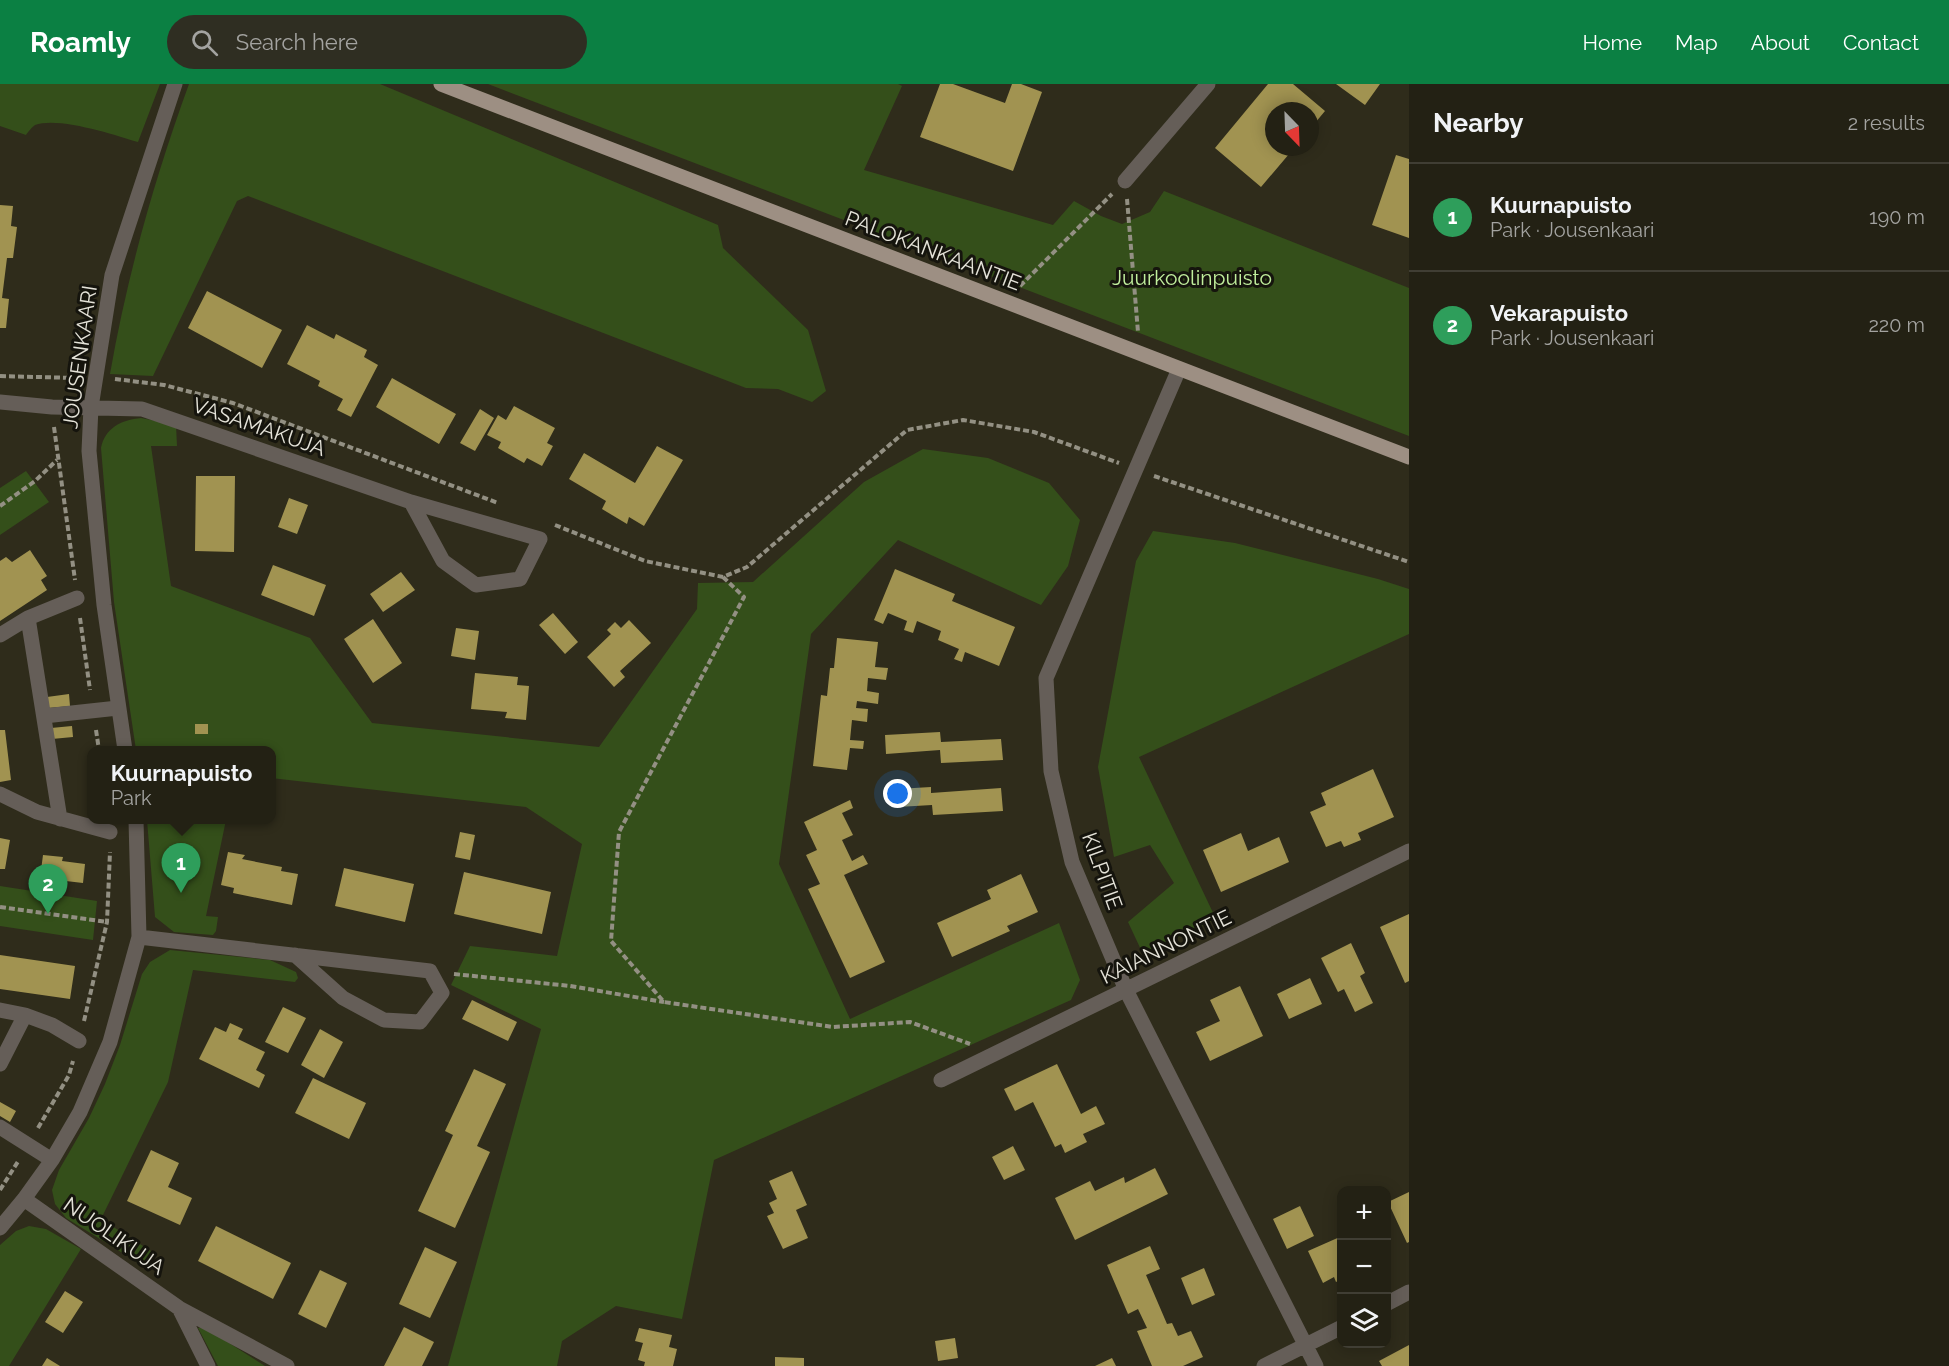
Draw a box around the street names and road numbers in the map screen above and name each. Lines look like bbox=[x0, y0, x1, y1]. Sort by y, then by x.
street label: PALOKANKAANTIE bbox=[842, 205, 1025, 296]
street label: JOUSENKAARI bbox=[57, 284, 102, 430]
street label: VASAMAKUJA bbox=[189, 392, 329, 461]
street label: KILPITIE bbox=[1077, 829, 1128, 913]
street label: KAIANNONTIE bbox=[1096, 904, 1235, 989]
street label: NUOLIKUJA bbox=[59, 1191, 170, 1280]

